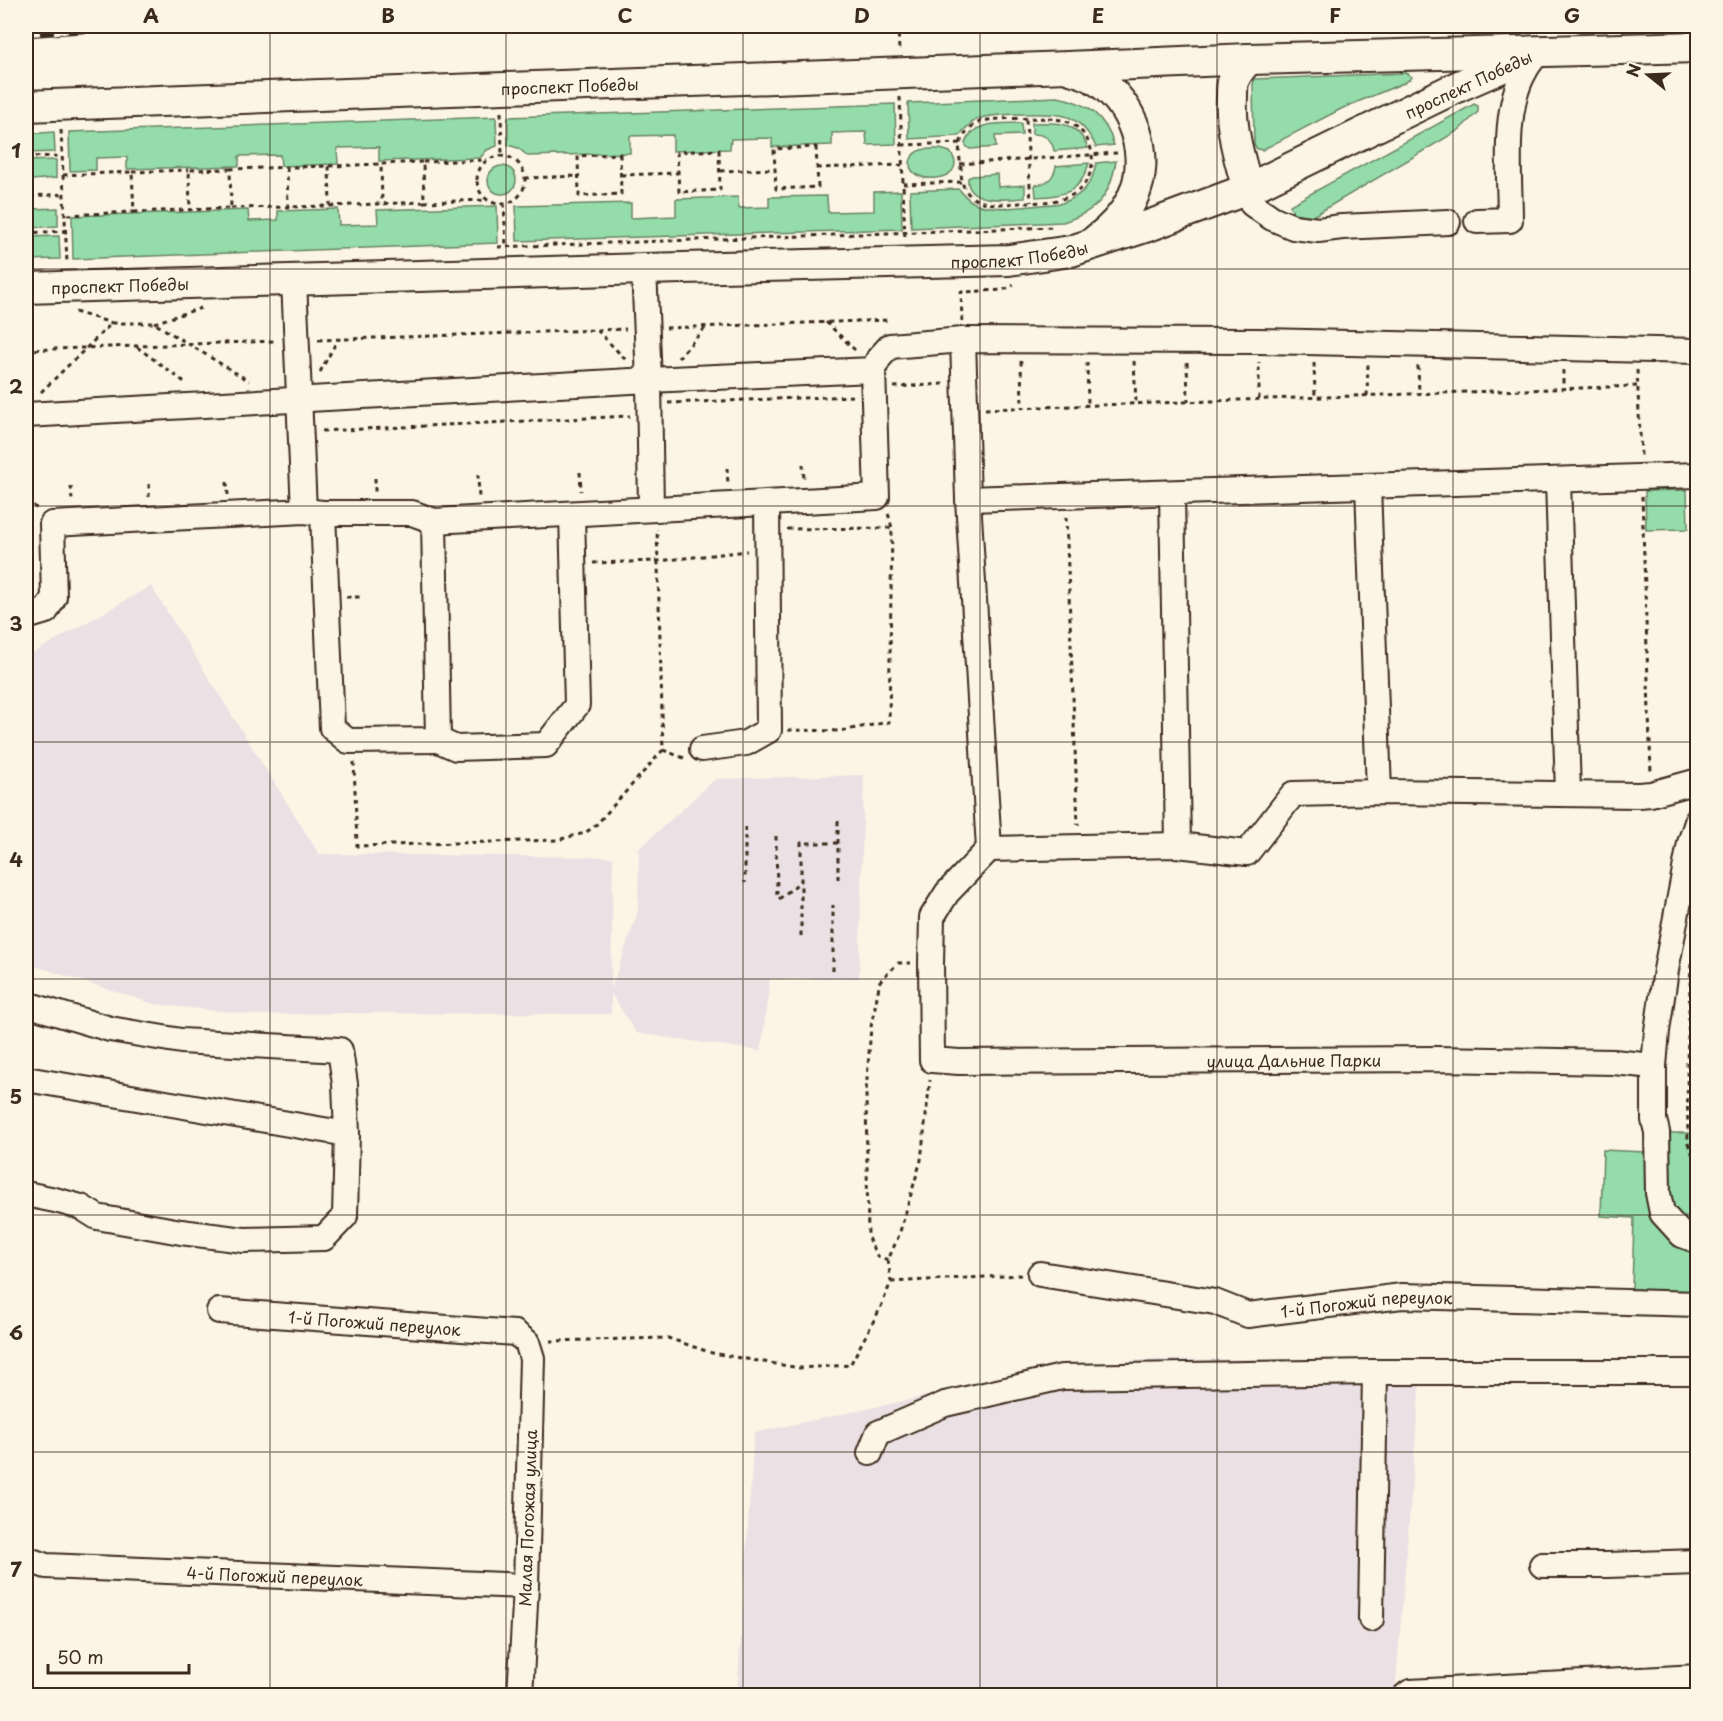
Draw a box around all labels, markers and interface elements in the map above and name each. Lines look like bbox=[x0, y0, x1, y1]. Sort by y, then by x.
text: A bbox=[143, 0, 159, 30]
text: B bbox=[381, 0, 395, 30]
text: C bbox=[617, 0, 633, 30]
text: D bbox=[854, 0, 870, 30]
text: E bbox=[1092, 0, 1104, 30]
text: F bbox=[1329, 0, 1341, 30]
text: G bbox=[1564, 0, 1580, 30]
street label: проспект Победы bbox=[1400, 44, 1536, 124]
north arrow bbox=[1618, 45, 1678, 105]
text: N bbox=[1619, 60, 1646, 80]
street label: проспект Победы bbox=[500, 71, 639, 100]
text: 1 bbox=[11, 135, 21, 165]
street label: проспект Победы bbox=[950, 234, 1091, 273]
street label: проспект Победы bbox=[51, 271, 189, 299]
text: 2 bbox=[9, 371, 23, 401]
text: 3 bbox=[9, 608, 23, 638]
text: 4 bbox=[9, 844, 23, 874]
street label: улица Дальние Парки bbox=[1206, 1047, 1381, 1072]
text: 5 bbox=[10, 1081, 22, 1111]
street label: 1-й Погожий переулок bbox=[1279, 1284, 1453, 1323]
street label: 1-й Погожий переулок bbox=[287, 1304, 462, 1341]
text: 6 bbox=[9, 1317, 23, 1347]
street label: Малая Погожая улица bbox=[512, 1429, 542, 1607]
text: 7 bbox=[10, 1554, 22, 1584]
street label: 4-й Погожий переулок bbox=[186, 1560, 364, 1591]
scale bar bbox=[48, 1637, 189, 1675]
text: 50 m bbox=[57, 1643, 104, 1670]

